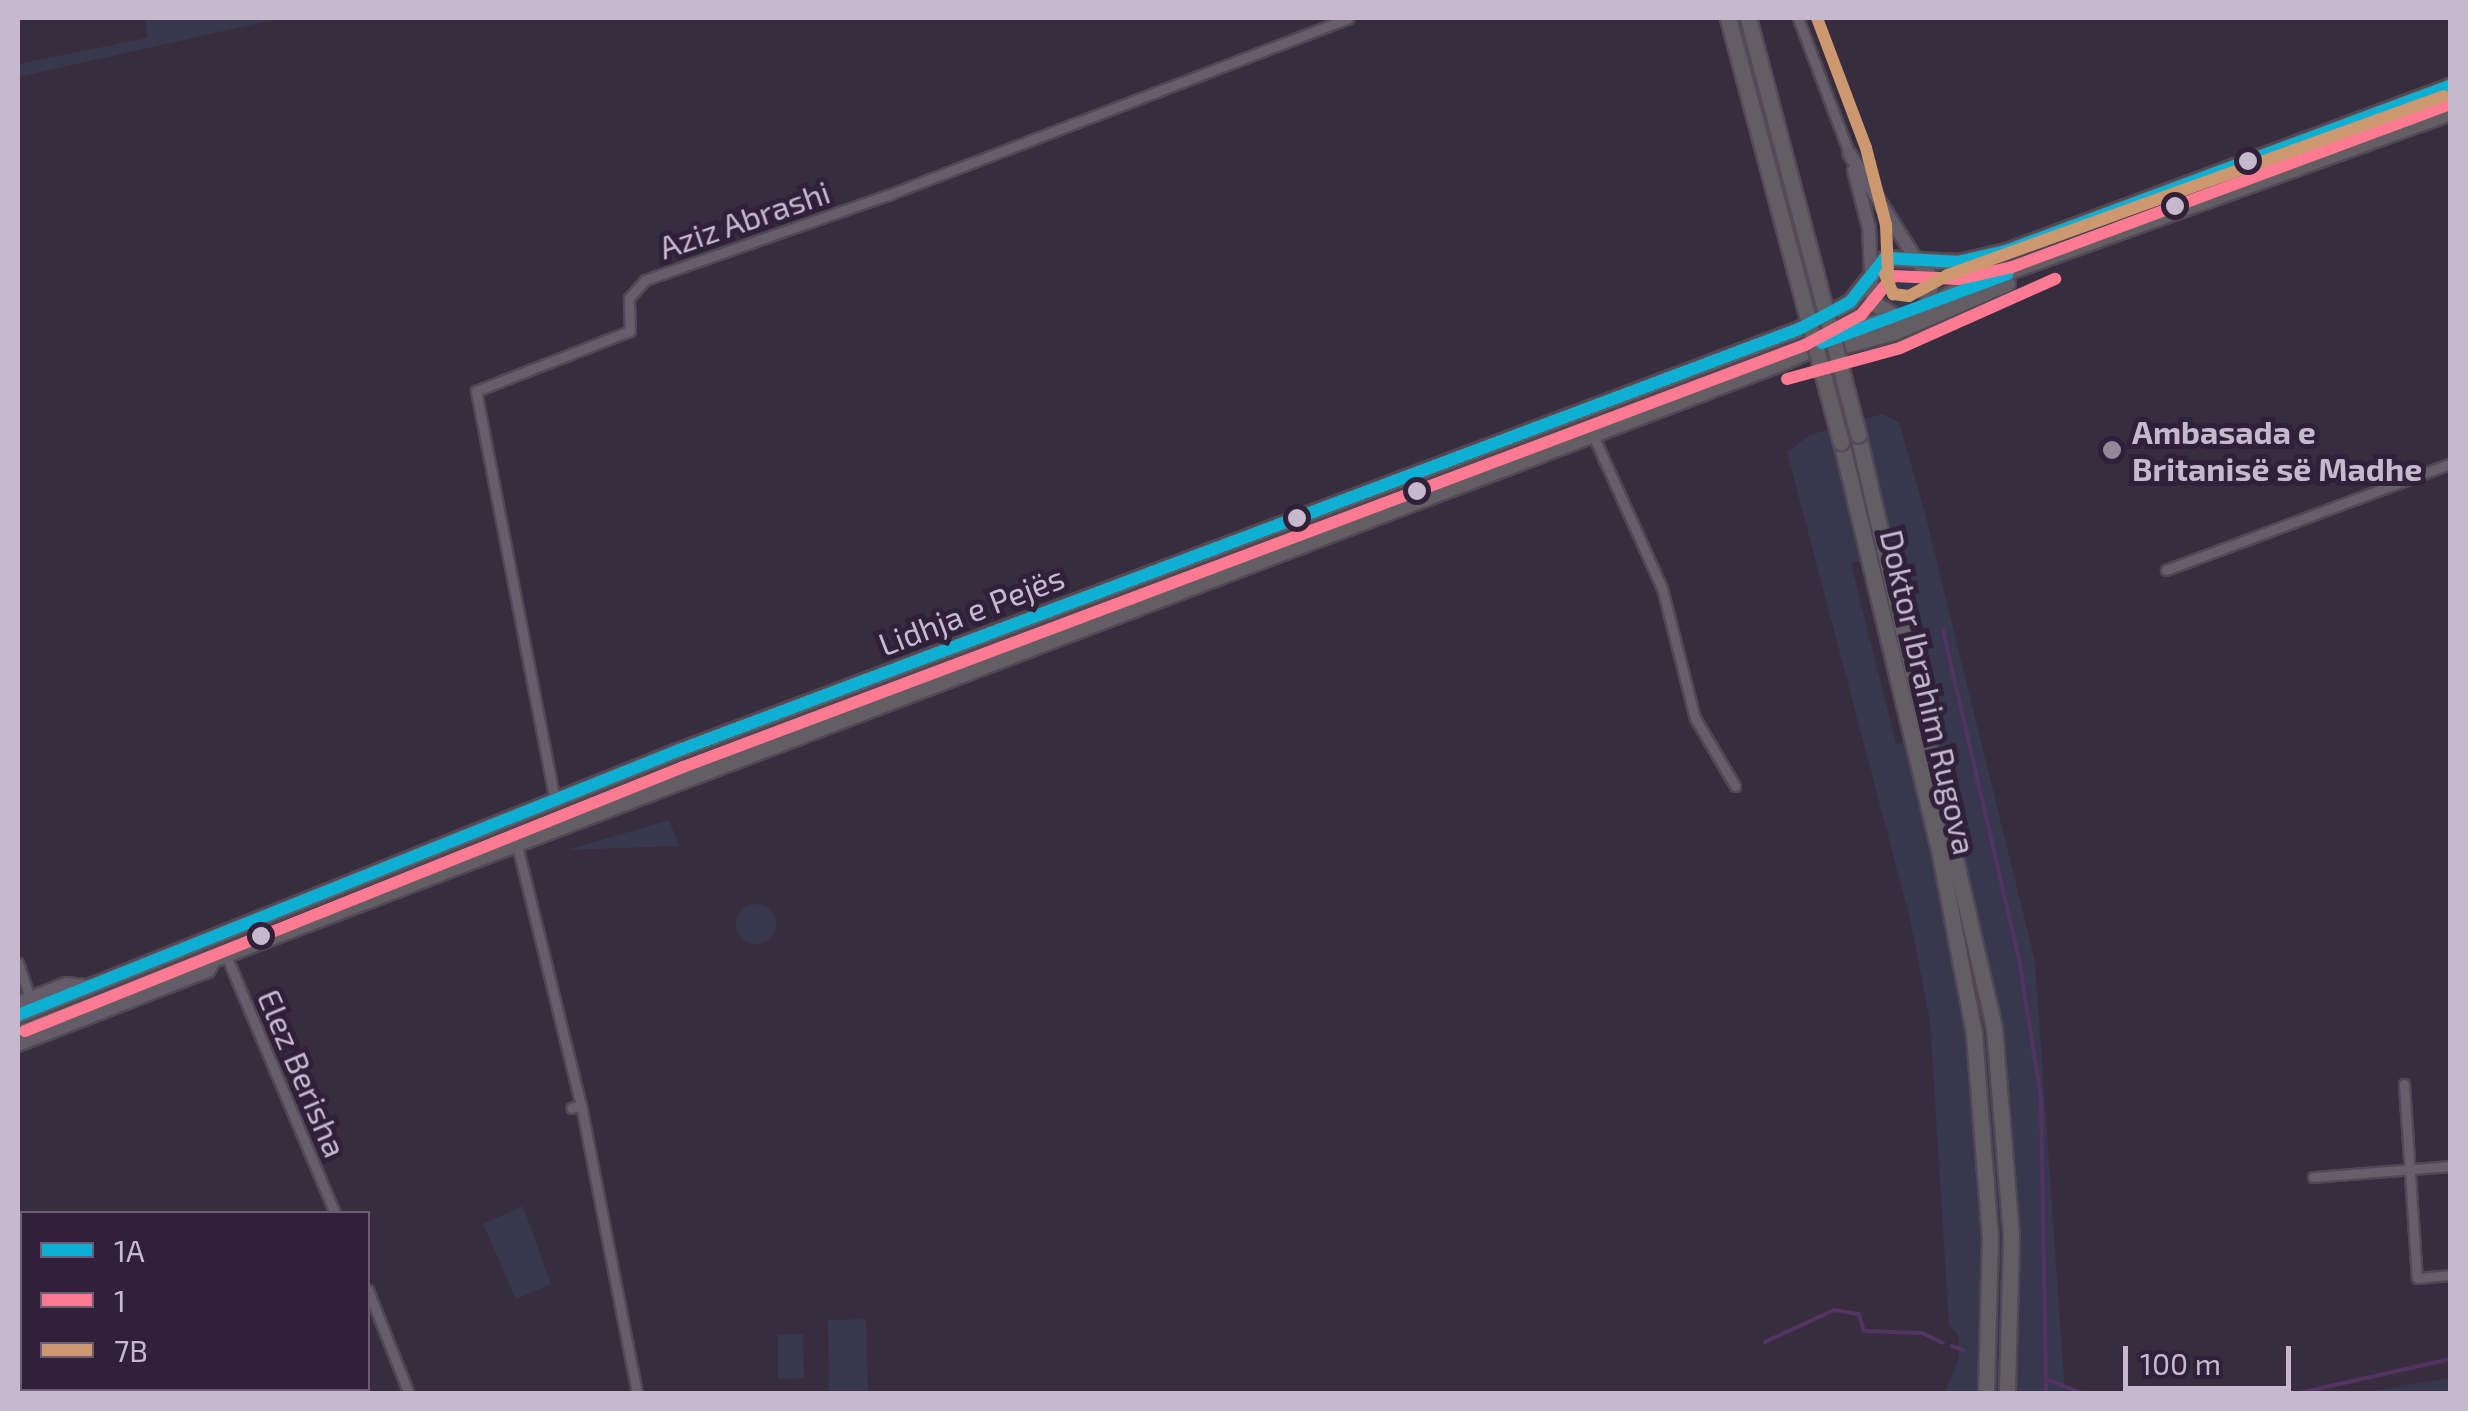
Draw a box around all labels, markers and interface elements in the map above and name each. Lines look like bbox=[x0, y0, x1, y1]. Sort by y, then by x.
unlabelled marker bbox=[2238, 151, 2258, 171]
street label: Aziz Abrashi bbox=[653, 172, 835, 266]
unlabelled marker bbox=[2165, 196, 2185, 216]
place label: Ambasada e Britanisë së Madhe bbox=[2132, 413, 2422, 488]
marker: Ambasada e Britanisë së Madhe bbox=[2101, 439, 2123, 461]
unlabelled marker bbox=[1407, 481, 1427, 501]
unlabelled marker bbox=[1287, 508, 1307, 528]
street label: Doktor Ibrahim Rugova bbox=[1873, 526, 1985, 858]
street label: Lidhja e Pejës bbox=[873, 557, 1069, 663]
unlabelled marker bbox=[251, 926, 271, 946]
street label: Elez Berisha bbox=[250, 983, 356, 1163]
legend bbox=[20, 1211, 370, 1391]
text: 1A bbox=[114, 1232, 145, 1268]
text: 1 bbox=[114, 1282, 126, 1318]
scale bar bbox=[2128, 1326, 2296, 1388]
text: 7B bbox=[114, 1332, 148, 1368]
text: 100 m bbox=[2140, 1345, 2221, 1381]

